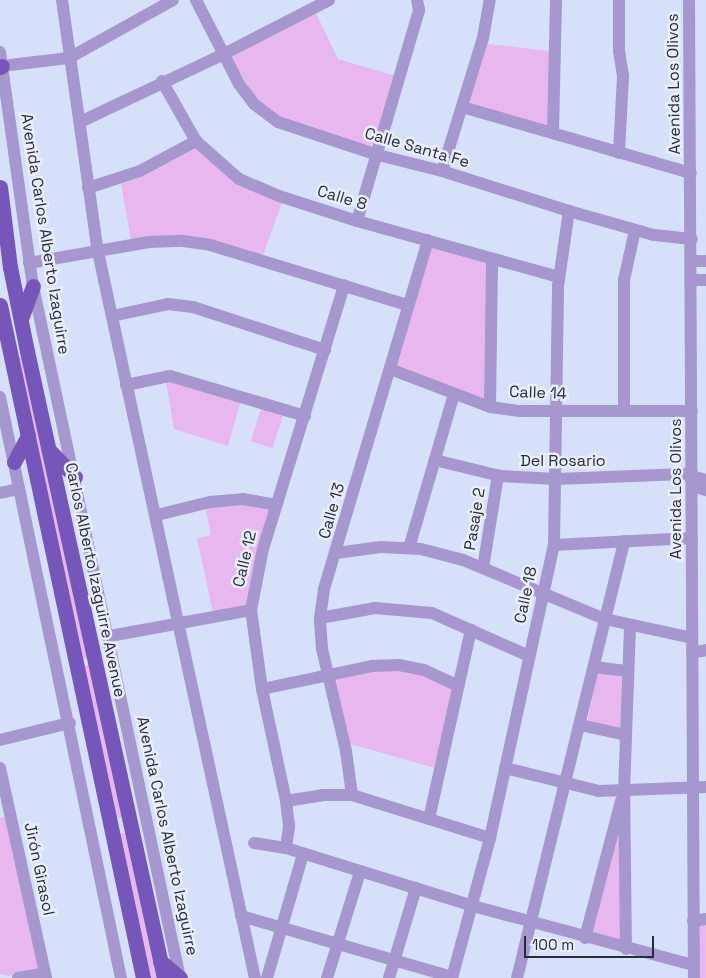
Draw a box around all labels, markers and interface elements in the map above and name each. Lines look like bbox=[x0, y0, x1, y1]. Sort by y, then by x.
street label: Avenida Los Olivos bbox=[663, 13, 685, 155]
street label: Avenida Carlos Alberto Izaguirre bbox=[16, 112, 74, 356]
street label: Calle Santa Fe bbox=[362, 124, 472, 172]
street label: Calle 8 bbox=[315, 181, 369, 215]
street label: Calle 14 bbox=[509, 382, 567, 404]
street label: Avenida Los Olivos bbox=[666, 418, 686, 560]
street label: Del Rosario bbox=[520, 451, 606, 471]
street label: Carlos Alberto Izaguirre Avenue bbox=[61, 461, 129, 699]
street label: Calle 13 bbox=[315, 481, 349, 541]
street label: Pasaje 2 bbox=[461, 486, 489, 552]
street label: Calle 12 bbox=[229, 529, 261, 589]
street label: Calle 18 bbox=[511, 565, 541, 625]
street label: Avenida Carlos Alberto Izaguirre bbox=[132, 715, 202, 957]
street label: Jirón Girasol bbox=[20, 821, 58, 917]
scale bar bbox=[526, 926, 656, 958]
text: 100 m bbox=[532, 935, 574, 954]

